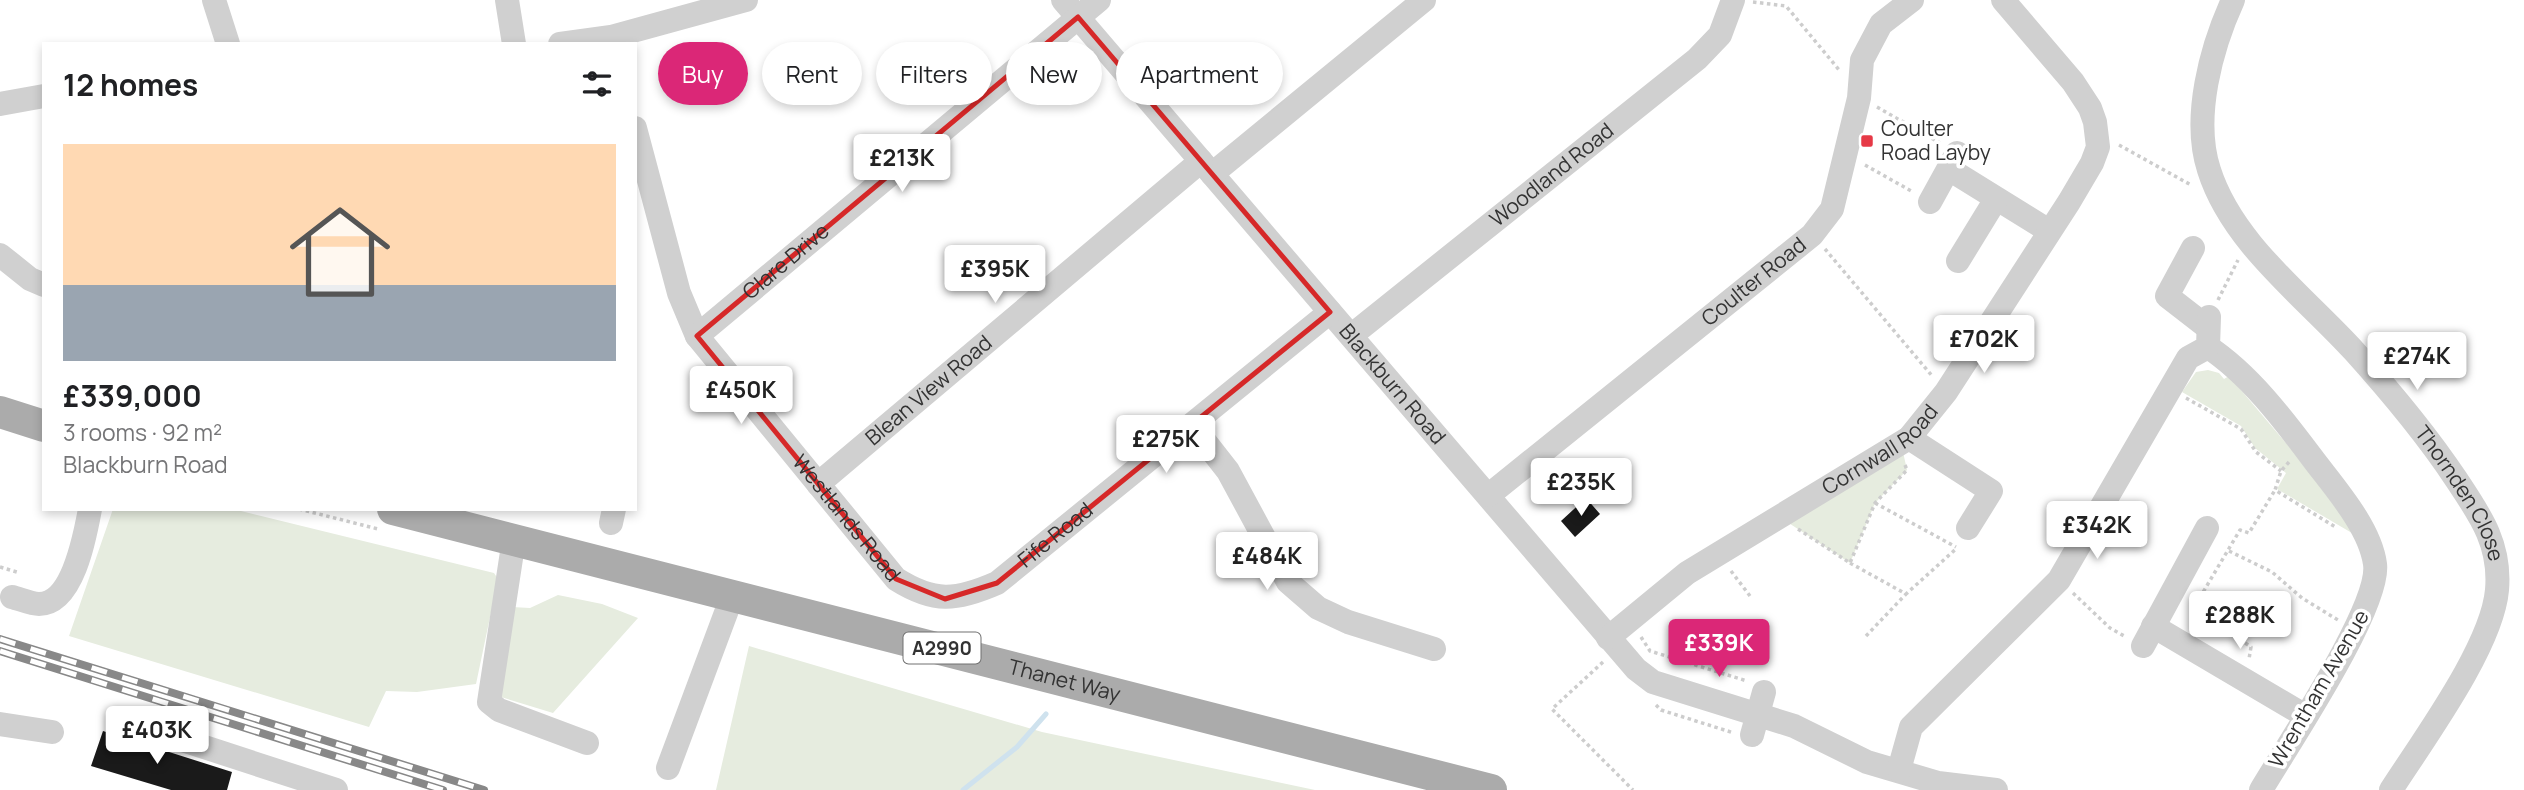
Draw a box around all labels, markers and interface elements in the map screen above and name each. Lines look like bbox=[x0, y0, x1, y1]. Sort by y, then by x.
chip: Buy bbox=[658, 42, 748, 105]
chip: Rent bbox=[762, 42, 862, 105]
chip: Filters bbox=[876, 42, 992, 105]
chip: New bbox=[1006, 42, 1102, 105]
chip: Apartment bbox=[1116, 42, 1283, 105]
text: 12 homes bbox=[63, 64, 198, 105]
icon: filters bbox=[578, 65, 616, 103]
place label: Coulter Road Layby bbox=[1881, 114, 1991, 166]
street label: Woodland Road bbox=[1484, 116, 1619, 232]
marker: Coulter Road Layby bbox=[1859, 133, 1875, 149]
pin: £213K bbox=[853, 134, 951, 194]
text: £213K bbox=[869, 141, 935, 173]
icon: home bbox=[277, 189, 403, 315]
street label: Clare Drive bbox=[736, 217, 834, 305]
street label: Coulter Road bbox=[1695, 230, 1811, 332]
pin: £395K bbox=[946, 246, 1044, 305]
text: £395K bbox=[960, 252, 1030, 284]
pin: £702K bbox=[1935, 316, 2033, 375]
street label: Blackburn Road bbox=[1333, 317, 1452, 450]
text: £702K bbox=[1949, 322, 2019, 354]
street label: Blean View Road bbox=[859, 328, 997, 451]
pin: £274K bbox=[2368, 332, 2466, 392]
text: £274K bbox=[2383, 339, 2451, 371]
pin: £450K bbox=[692, 366, 790, 426]
text: £450K bbox=[706, 373, 776, 405]
text: £339,000 bbox=[63, 375, 202, 416]
street label: Cornwall Road bbox=[1816, 398, 1944, 501]
text: 3 rooms · 92 m² bbox=[63, 416, 222, 448]
pin: £275K bbox=[1117, 416, 1215, 475]
street label: Thornden Close bbox=[2409, 419, 2511, 564]
text: £275K bbox=[1132, 422, 1200, 454]
text: Blackburn Road bbox=[63, 448, 228, 480]
street label: Westlands Road bbox=[787, 448, 907, 587]
pin: £235K bbox=[1532, 458, 1630, 518]
text: £235K bbox=[1547, 465, 1615, 497]
street label: Fife Road bbox=[1012, 496, 1098, 573]
pin: £342K bbox=[2048, 502, 2146, 561]
text: £342K bbox=[2062, 508, 2132, 540]
pin: £484K bbox=[1218, 532, 1316, 592]
text: £484K bbox=[1232, 539, 1302, 571]
pin: £288K bbox=[2191, 592, 2289, 651]
text: £288K bbox=[2205, 598, 2275, 630]
street label: Wrentham Avenue bbox=[2262, 604, 2375, 773]
pin: £339K bbox=[1670, 620, 1768, 679]
text: £339K bbox=[1684, 626, 1754, 658]
road number: A2990 bbox=[904, 632, 981, 664]
street label: Thanet Way bbox=[1006, 652, 1124, 708]
pin: £403K bbox=[108, 706, 206, 766]
text: £403K bbox=[122, 713, 192, 745]

